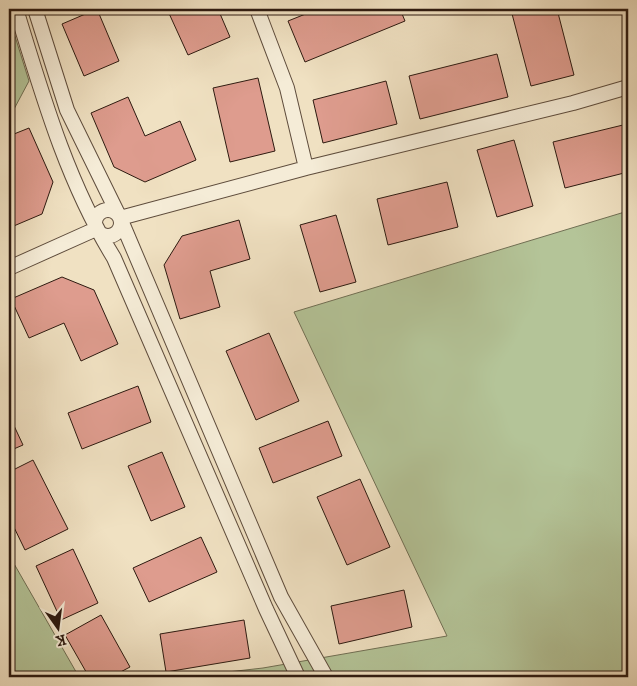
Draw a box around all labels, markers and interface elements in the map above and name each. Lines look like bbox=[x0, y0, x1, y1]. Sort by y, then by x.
north arrow bbox=[32, 604, 82, 654]
text: K bbox=[53, 630, 68, 650]

